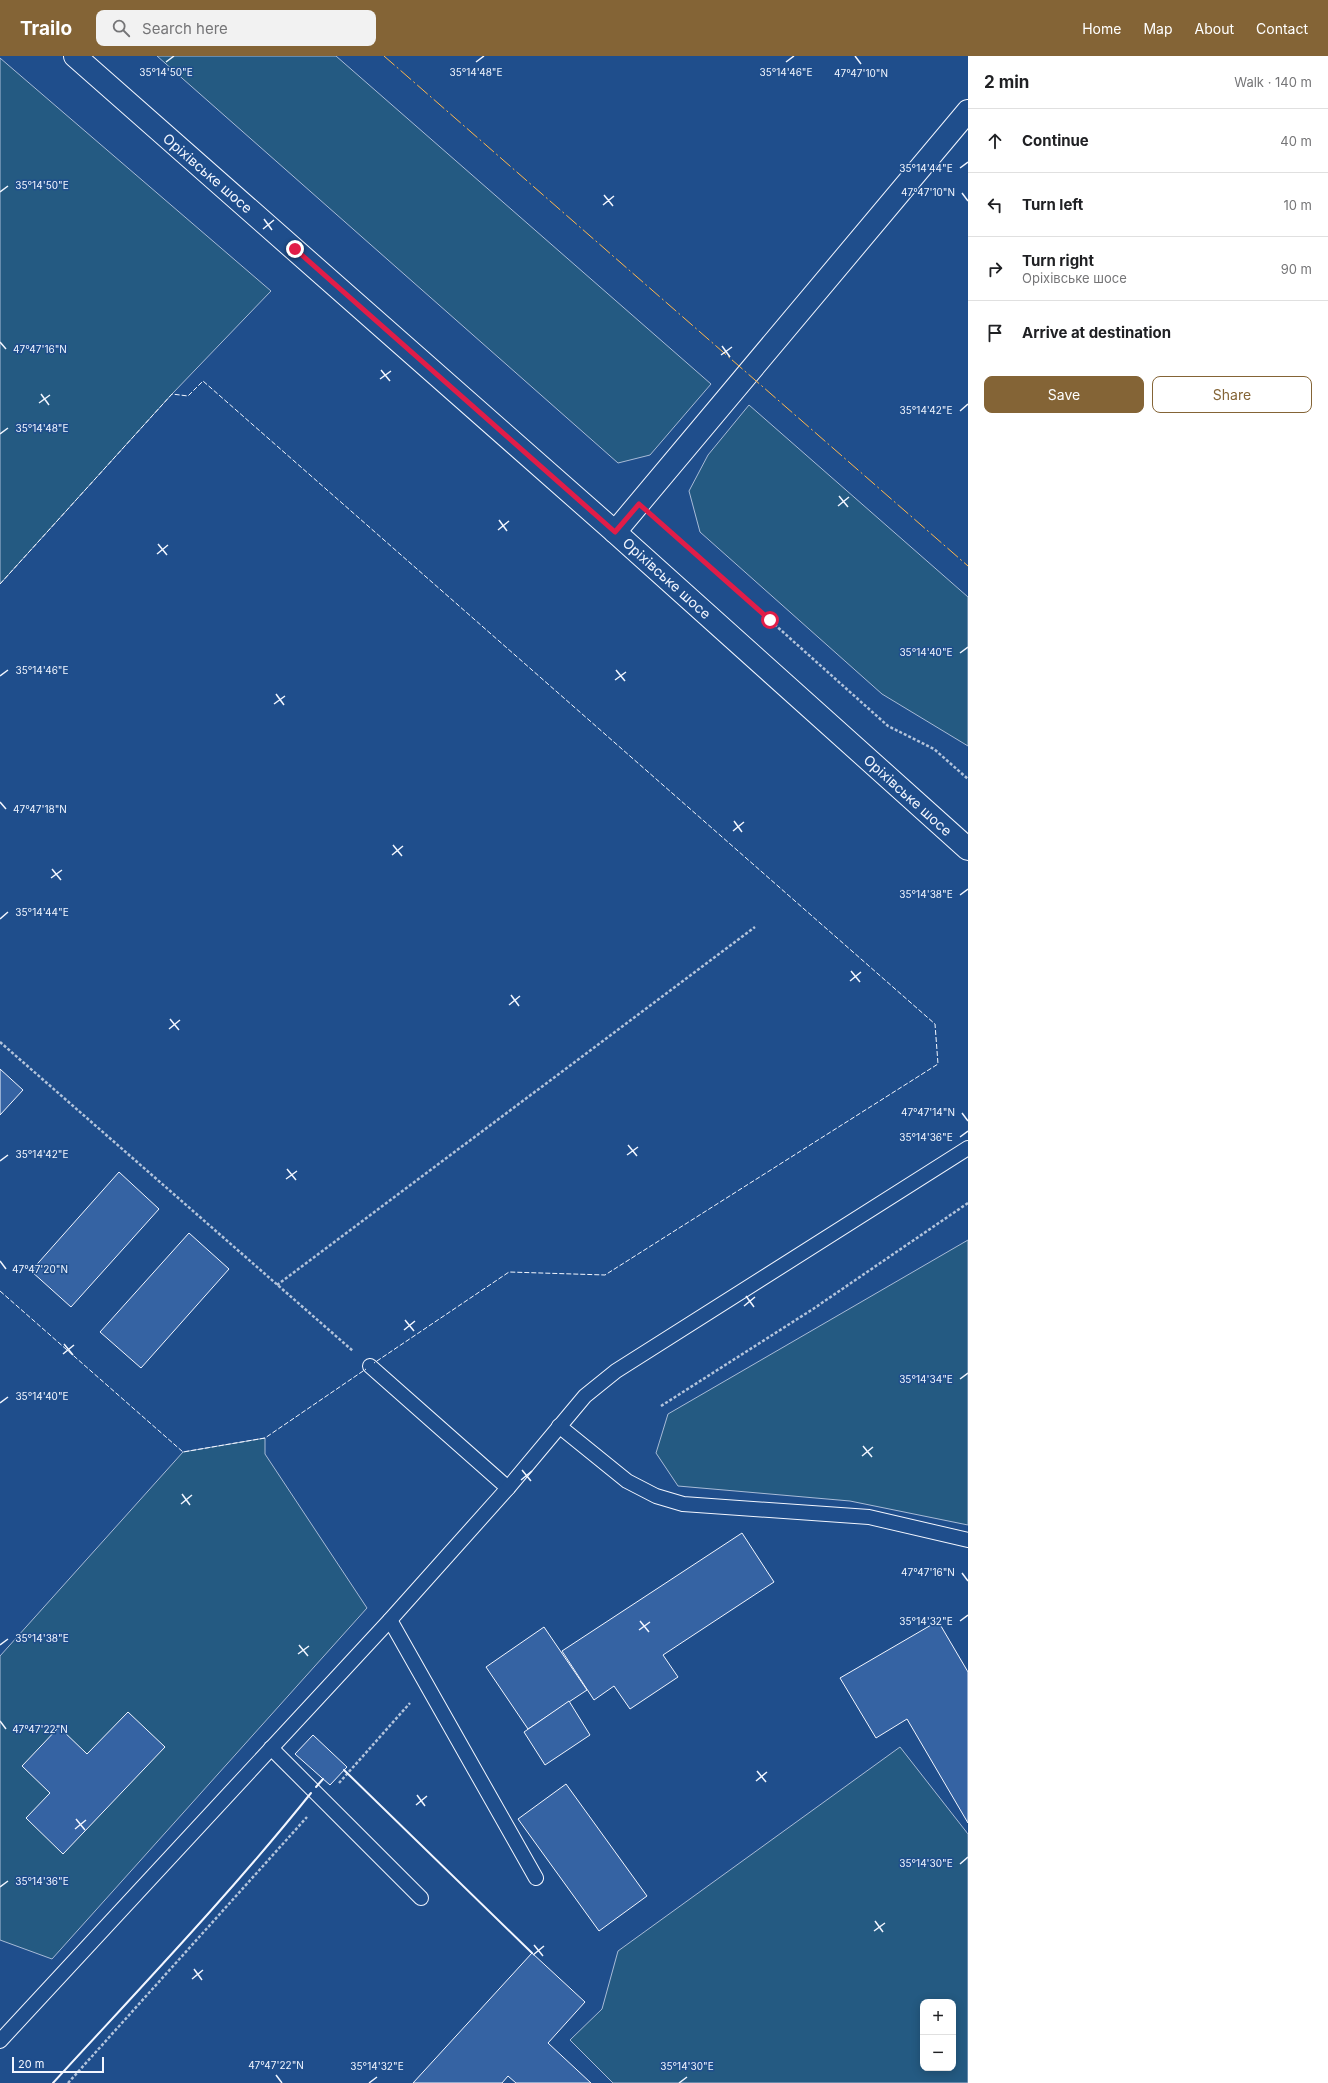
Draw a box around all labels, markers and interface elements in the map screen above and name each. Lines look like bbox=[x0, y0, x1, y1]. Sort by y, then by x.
search box bbox=[96, 10, 376, 46]
text: Trailo bbox=[20, 17, 72, 40]
icon: search bbox=[110, 17, 132, 39]
text: Search here bbox=[142, 19, 228, 38]
text: Home bbox=[1082, 20, 1121, 37]
text: Map bbox=[1143, 20, 1173, 37]
text: About bbox=[1195, 20, 1234, 37]
text: Contact bbox=[1256, 20, 1308, 37]
text: 35°14'50"E bbox=[139, 66, 193, 78]
text: 35°14'48"E bbox=[449, 66, 503, 78]
text: 35°14'46"E bbox=[759, 66, 813, 78]
text: 47°47'10"N bbox=[834, 67, 888, 79]
text: 2 min bbox=[984, 72, 1029, 92]
text: Walk · 140 m bbox=[1234, 74, 1312, 90]
street label: Оріхівське шосе bbox=[160, 130, 256, 216]
icon: ahead bbox=[984, 130, 1006, 152]
text: Continue bbox=[1022, 131, 1089, 150]
text: 40 m bbox=[1280, 133, 1312, 149]
text: 35°14'44"E bbox=[899, 162, 953, 174]
text: 35°14'50"E bbox=[15, 179, 69, 191]
text: 47°47'10"N bbox=[901, 186, 955, 198]
icon: left bbox=[984, 194, 1006, 216]
text: Turn left bbox=[1022, 195, 1083, 214]
text: 10 m bbox=[1283, 197, 1312, 213]
route end bbox=[286, 240, 304, 258]
text: Turn right bbox=[1022, 251, 1094, 270]
icon: right bbox=[984, 258, 1006, 280]
text: 90 m bbox=[1281, 261, 1312, 277]
text: Оріхівське шосе bbox=[1022, 270, 1127, 286]
icon: arrive bbox=[984, 322, 1006, 344]
text: Arrive at destination bbox=[1022, 323, 1171, 342]
text: 47°47'16"N bbox=[13, 343, 67, 355]
button: Save bbox=[984, 376, 1144, 413]
button: Share bbox=[1152, 376, 1312, 413]
text: 35°14'42"E bbox=[900, 404, 952, 416]
text: 35°14'48"E bbox=[15, 422, 69, 434]
street label: Оріхівське шосе bbox=[619, 534, 715, 622]
route start bbox=[761, 611, 779, 629]
text: 35°14'40"E bbox=[899, 646, 953, 658]
text: 35°14'46"E bbox=[15, 664, 69, 676]
street label: Оріхівське шосе bbox=[860, 751, 956, 839]
text: 47°47'18"N bbox=[13, 803, 67, 815]
text: 35°14'38"E bbox=[899, 888, 953, 900]
text: 35°14'44"E bbox=[15, 906, 69, 918]
text: 47°47'14"N bbox=[901, 1106, 955, 1118]
text: 35°14'36"E bbox=[899, 1131, 953, 1143]
text: 35°14'42"E bbox=[16, 1148, 68, 1160]
text: 47°47'20"N bbox=[12, 1263, 68, 1275]
text: 35°14'34"E bbox=[899, 1373, 953, 1385]
text: 35°14'40"E bbox=[15, 1390, 69, 1402]
text: 47°47'16"N bbox=[901, 1566, 955, 1578]
text: 35°14'32"E bbox=[899, 1615, 953, 1627]
text: 35°14'38"E bbox=[15, 1632, 69, 1644]
text: 47°47'22"N bbox=[12, 1723, 68, 1735]
text: 35°14'30"E bbox=[899, 1857, 953, 1869]
text: 35°14'36"E bbox=[15, 1875, 69, 1887]
map controls bbox=[920, 1999, 956, 2071]
button: + bbox=[920, 1999, 956, 2035]
button: − bbox=[920, 2035, 956, 2071]
scale bar bbox=[12, 2055, 104, 2074]
text: 20 m bbox=[18, 2057, 44, 2071]
text: 47°47'22"N bbox=[248, 2059, 304, 2071]
text: 35°14'32"E bbox=[350, 2060, 404, 2072]
text: 35°14'30"E bbox=[660, 2060, 714, 2072]

